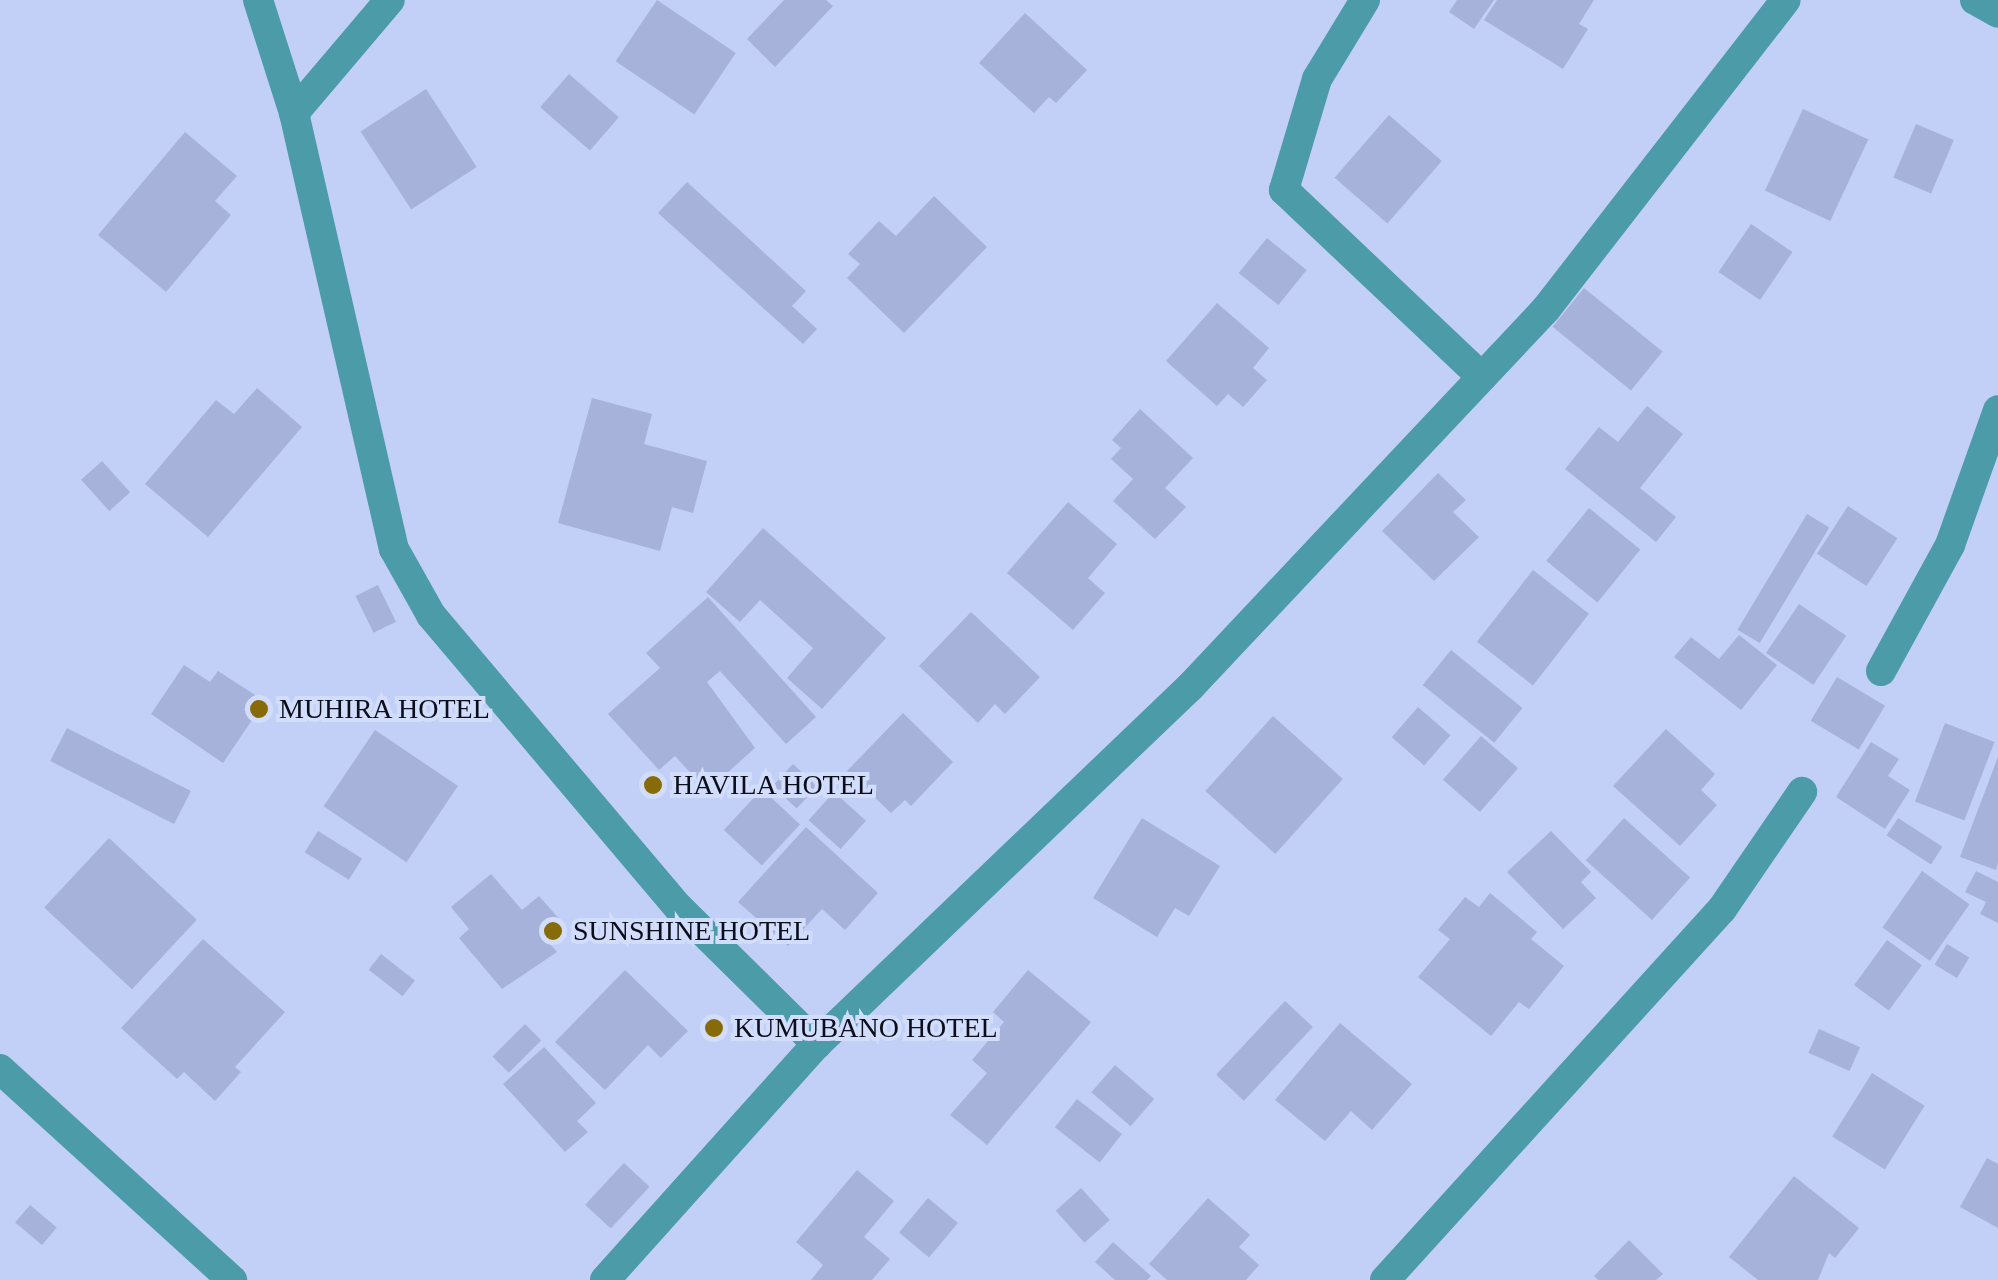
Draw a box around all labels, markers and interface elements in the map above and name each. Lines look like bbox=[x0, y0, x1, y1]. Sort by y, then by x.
place label: MUHIRA HOTEL bbox=[279, 692, 491, 726]
marker: MUHIRA HOTEL bbox=[248, 698, 270, 720]
place label: HAVILA HOTEL bbox=[673, 768, 875, 802]
marker: HAVILA HOTEL bbox=[642, 774, 664, 796]
place label: SUNSHINE HOTEL bbox=[573, 914, 810, 948]
marker: SUNSHINE HOTEL bbox=[542, 920, 564, 942]
place label: KUMUBANO HOTEL bbox=[734, 1011, 998, 1045]
marker: KUMUBANO HOTEL bbox=[703, 1017, 725, 1039]

